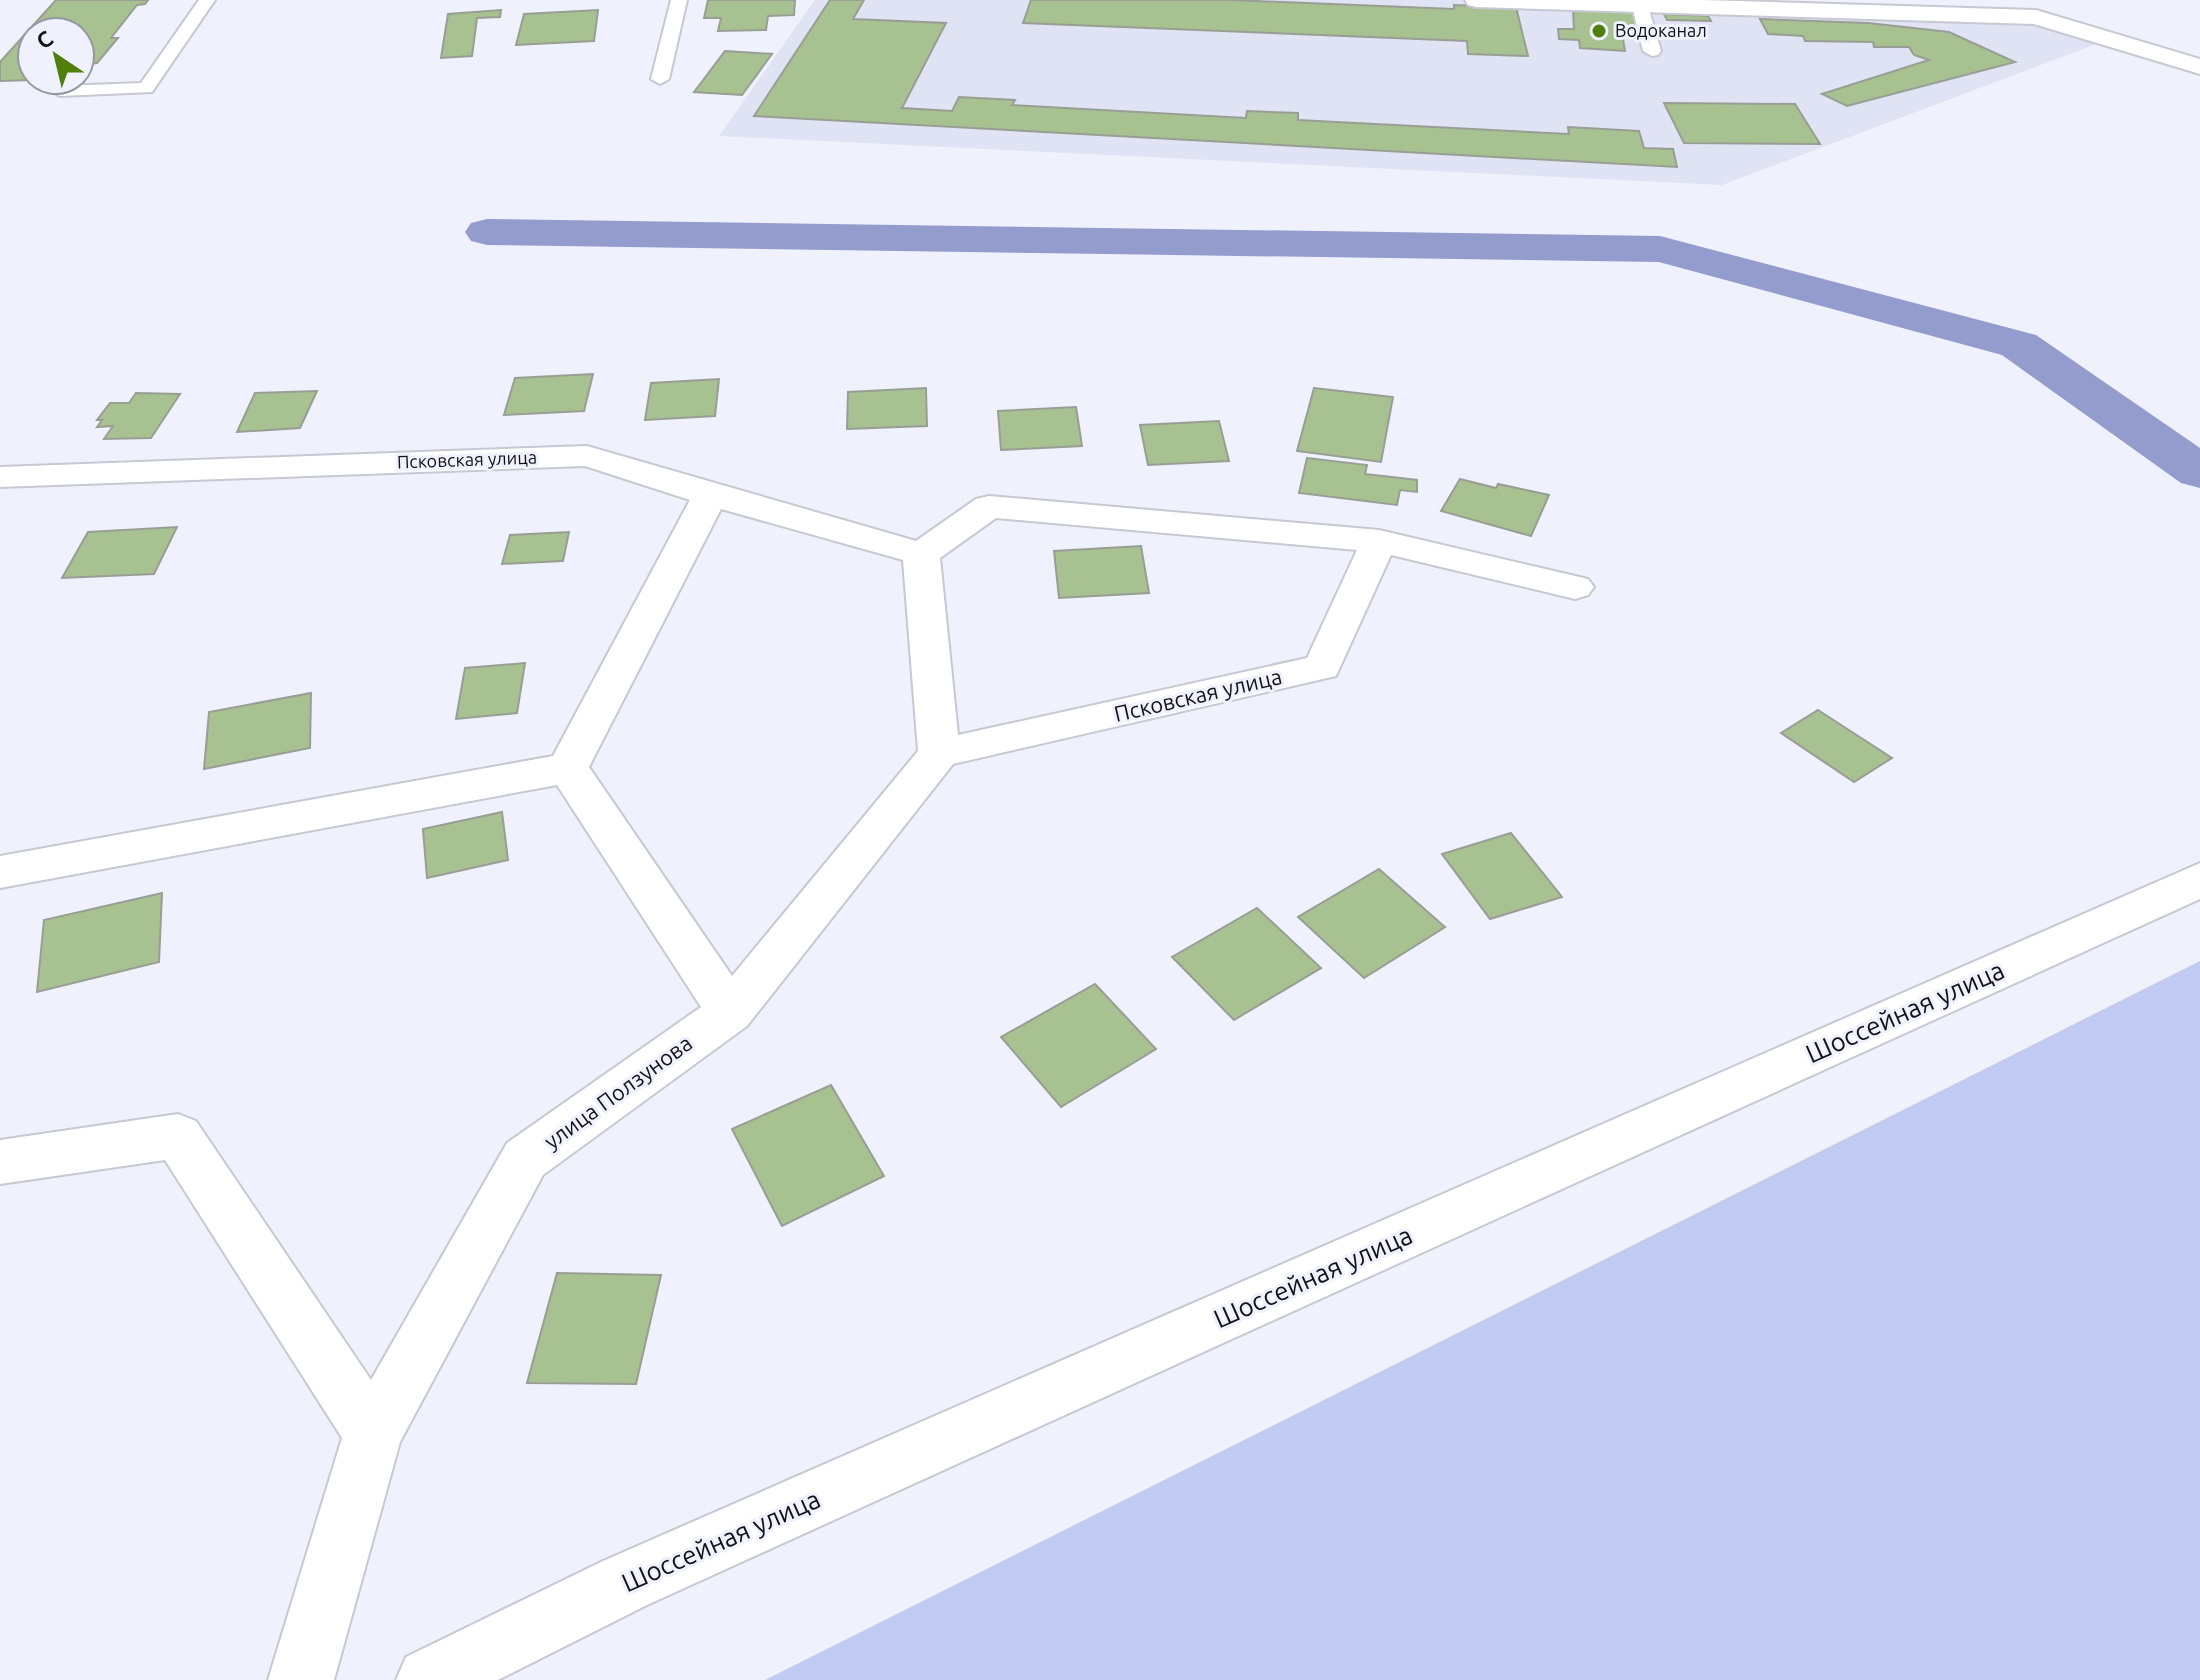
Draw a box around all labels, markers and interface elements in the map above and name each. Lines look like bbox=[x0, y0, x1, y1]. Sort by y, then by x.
north arrow bbox=[16, 16, 96, 96]
place label: Водоканал bbox=[1615, 20, 1707, 40]
marker: Водоканал bbox=[1590, 22, 1608, 40]
text: С bbox=[31, 25, 57, 53]
street label: Псковская улица bbox=[397, 447, 537, 471]
street label: Псковская улица bbox=[1112, 663, 1284, 726]
street label: Шоссейная улица bbox=[1801, 955, 2008, 1068]
street label: улица Ползунова bbox=[539, 1030, 696, 1154]
street label: Шоссейная улица bbox=[1209, 1220, 1416, 1333]
street label: Шоссейная улица bbox=[617, 1484, 824, 1597]

